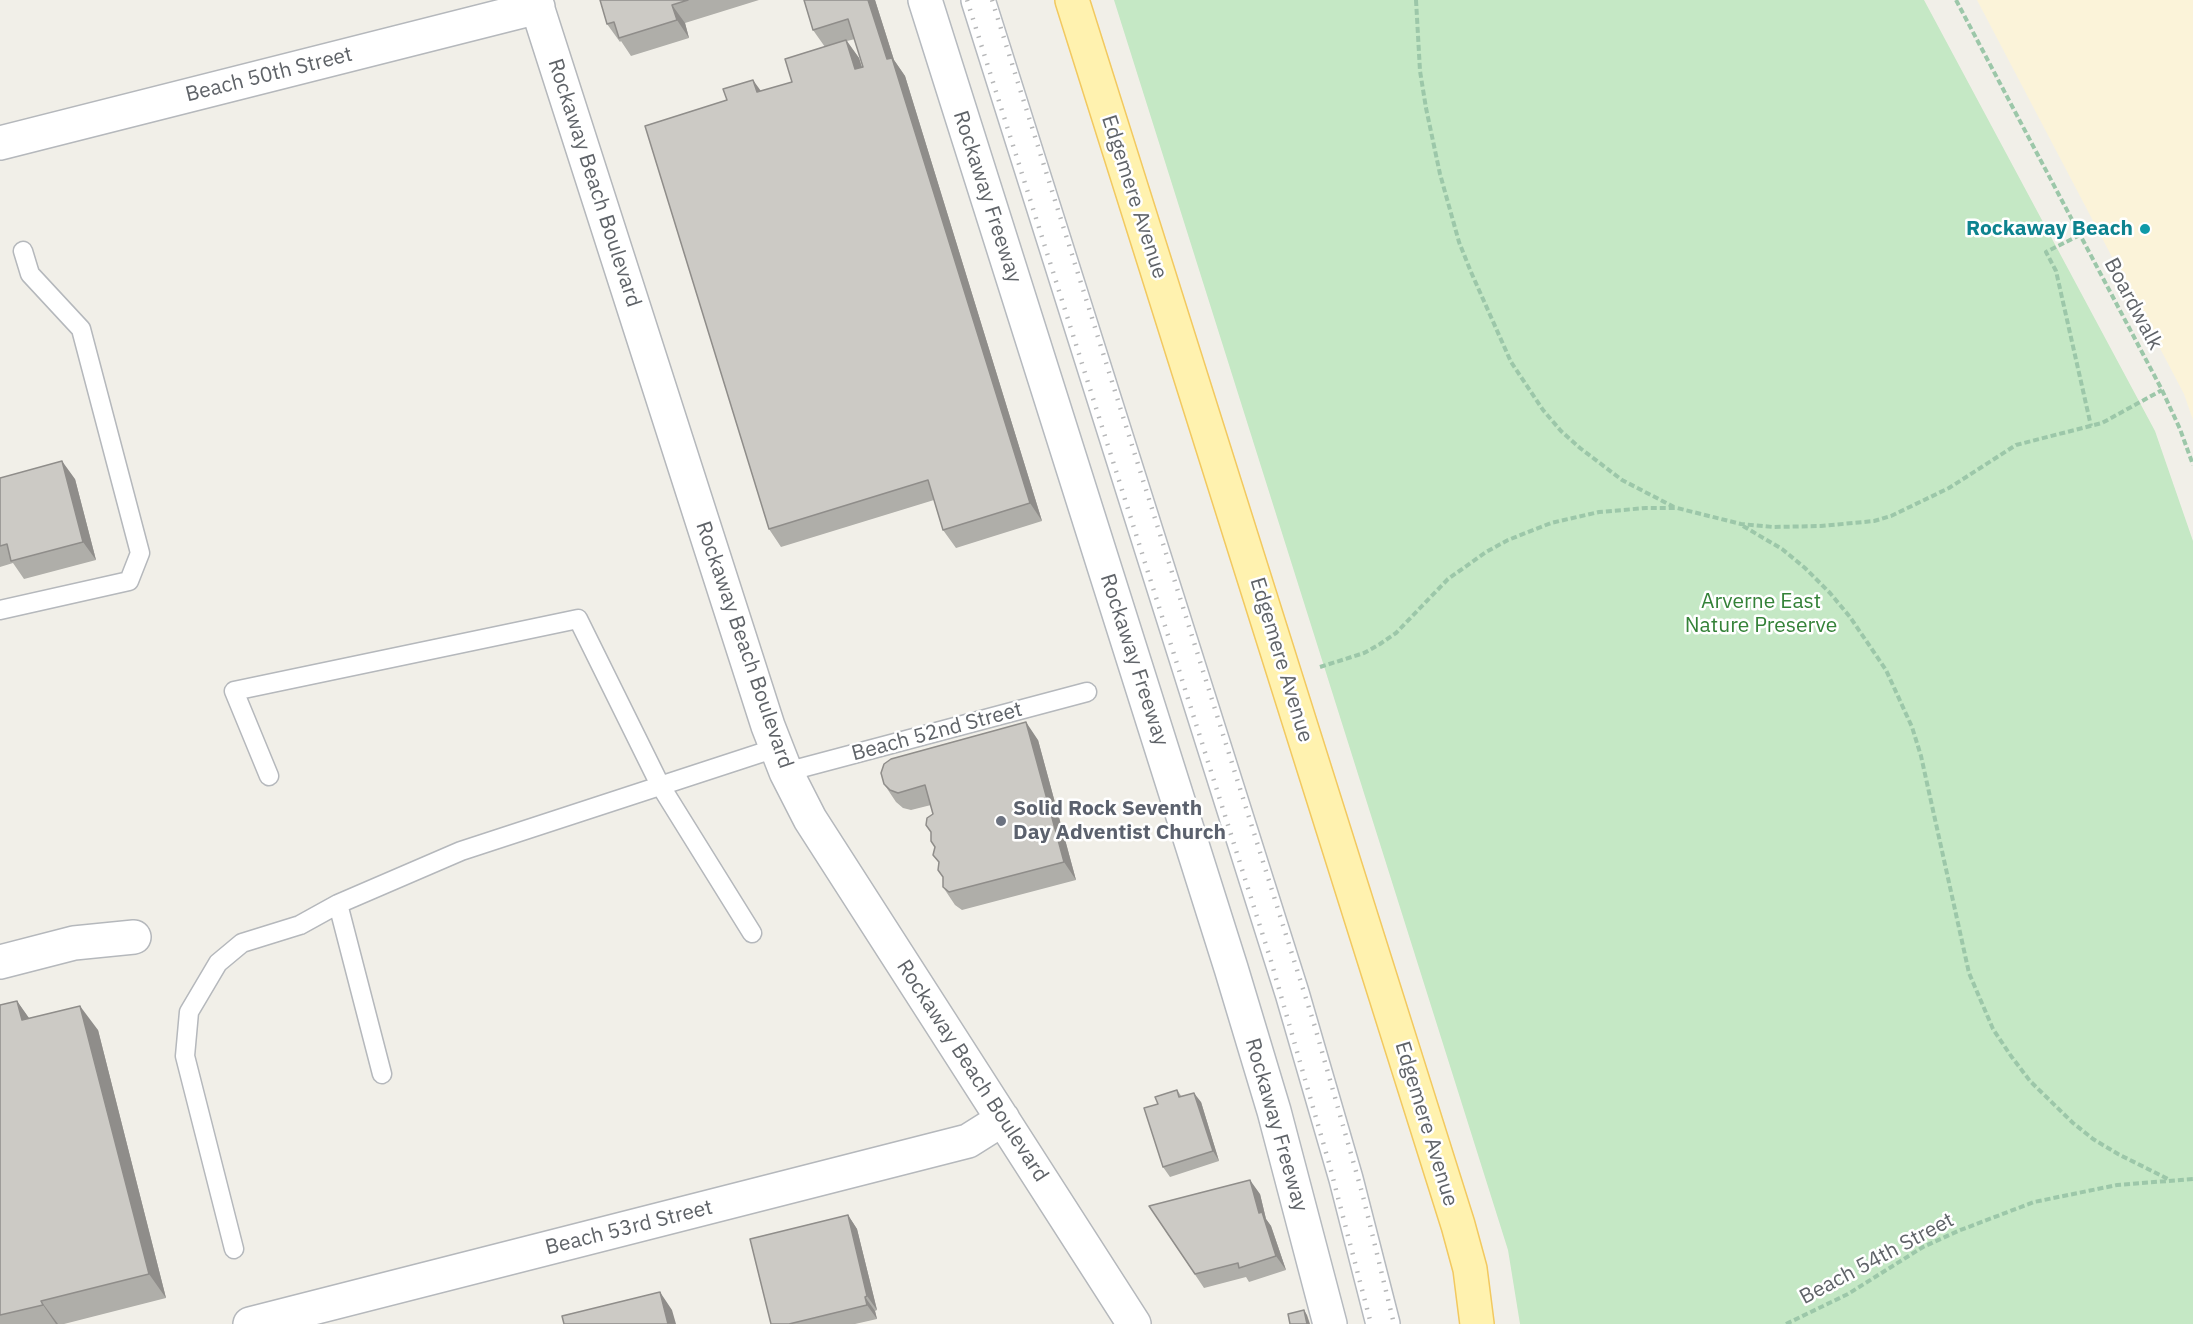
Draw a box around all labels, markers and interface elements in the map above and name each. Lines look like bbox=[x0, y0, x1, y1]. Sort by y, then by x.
street label: Beach 50th Street bbox=[183, 42, 355, 108]
street label: Rockaway Beach Boulevard bbox=[542, 56, 646, 310]
street label: Rockaway Freeway bbox=[947, 108, 1027, 286]
street label: Edgemere Avenue bbox=[1096, 112, 1172, 282]
place label: Rockaway Beach bbox=[1966, 216, 2133, 242]
marker: Rockaway Beach bbox=[2138, 222, 2152, 236]
street label: Boardwalk bbox=[2098, 254, 2168, 354]
street label: Rockaway Beach Boulevard bbox=[690, 518, 798, 772]
street label: Rockaway Freeway bbox=[1094, 571, 1174, 749]
street label: Edgemere Avenue bbox=[1244, 575, 1318, 745]
park label: Arverne East Nature Preserve bbox=[1685, 589, 1837, 639]
street label: Beach 52nd Street bbox=[849, 697, 1025, 767]
place label: Solid Rock Seventh Day Adventist Church bbox=[1013, 796, 1226, 846]
marker: Solid Rock Seventh Day Adventist Church bbox=[994, 814, 1008, 828]
street label: Rockaway Beach Boulevard bbox=[891, 955, 1053, 1187]
street label: Rockaway Freeway bbox=[1239, 1035, 1313, 1215]
street label: Edgemere Avenue bbox=[1389, 1039, 1463, 1209]
street label: Beach 53rd Street bbox=[543, 1195, 715, 1261]
street label: Beach 54th Street bbox=[1796, 1208, 1958, 1310]

